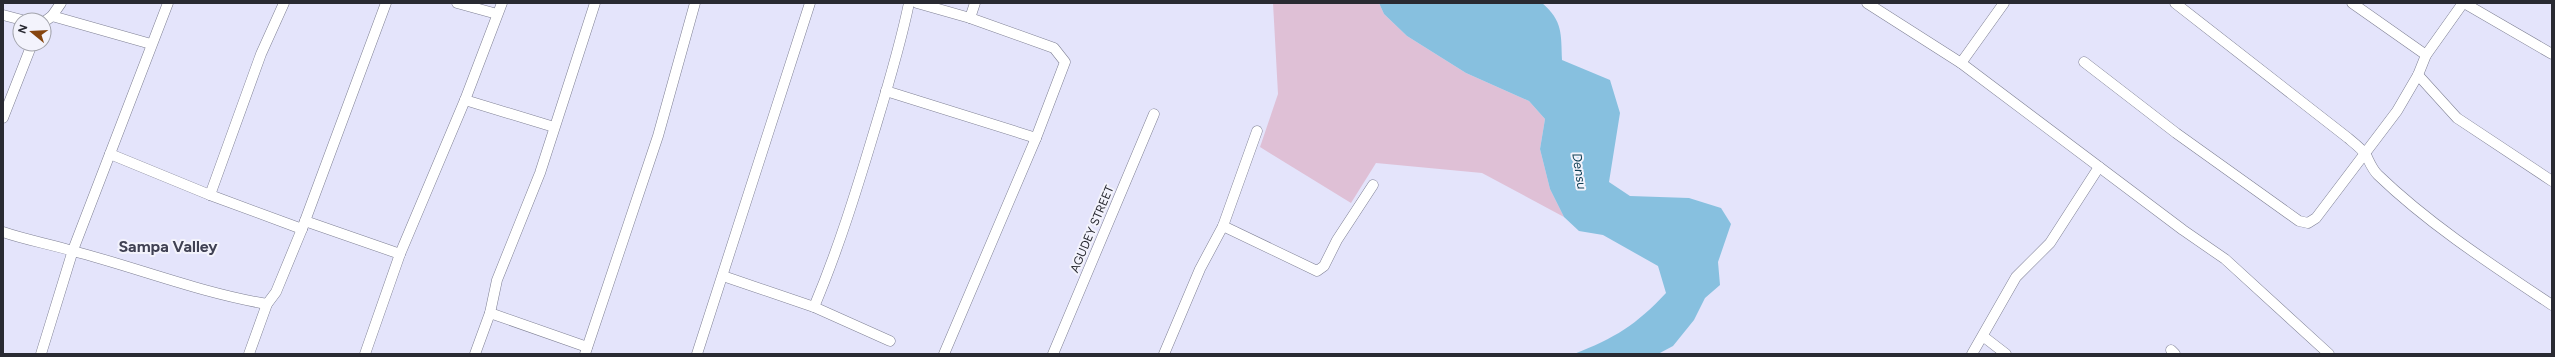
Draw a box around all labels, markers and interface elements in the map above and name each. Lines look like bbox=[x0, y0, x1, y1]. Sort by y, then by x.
north arrow bbox=[12, 12, 52, 52]
text: N bbox=[15, 23, 30, 35]
water label: Densu bbox=[1569, 152, 1590, 190]
street label: AGUDEY STREET bbox=[1067, 183, 1117, 275]
district label: Sampa Valley bbox=[118, 237, 218, 256]

